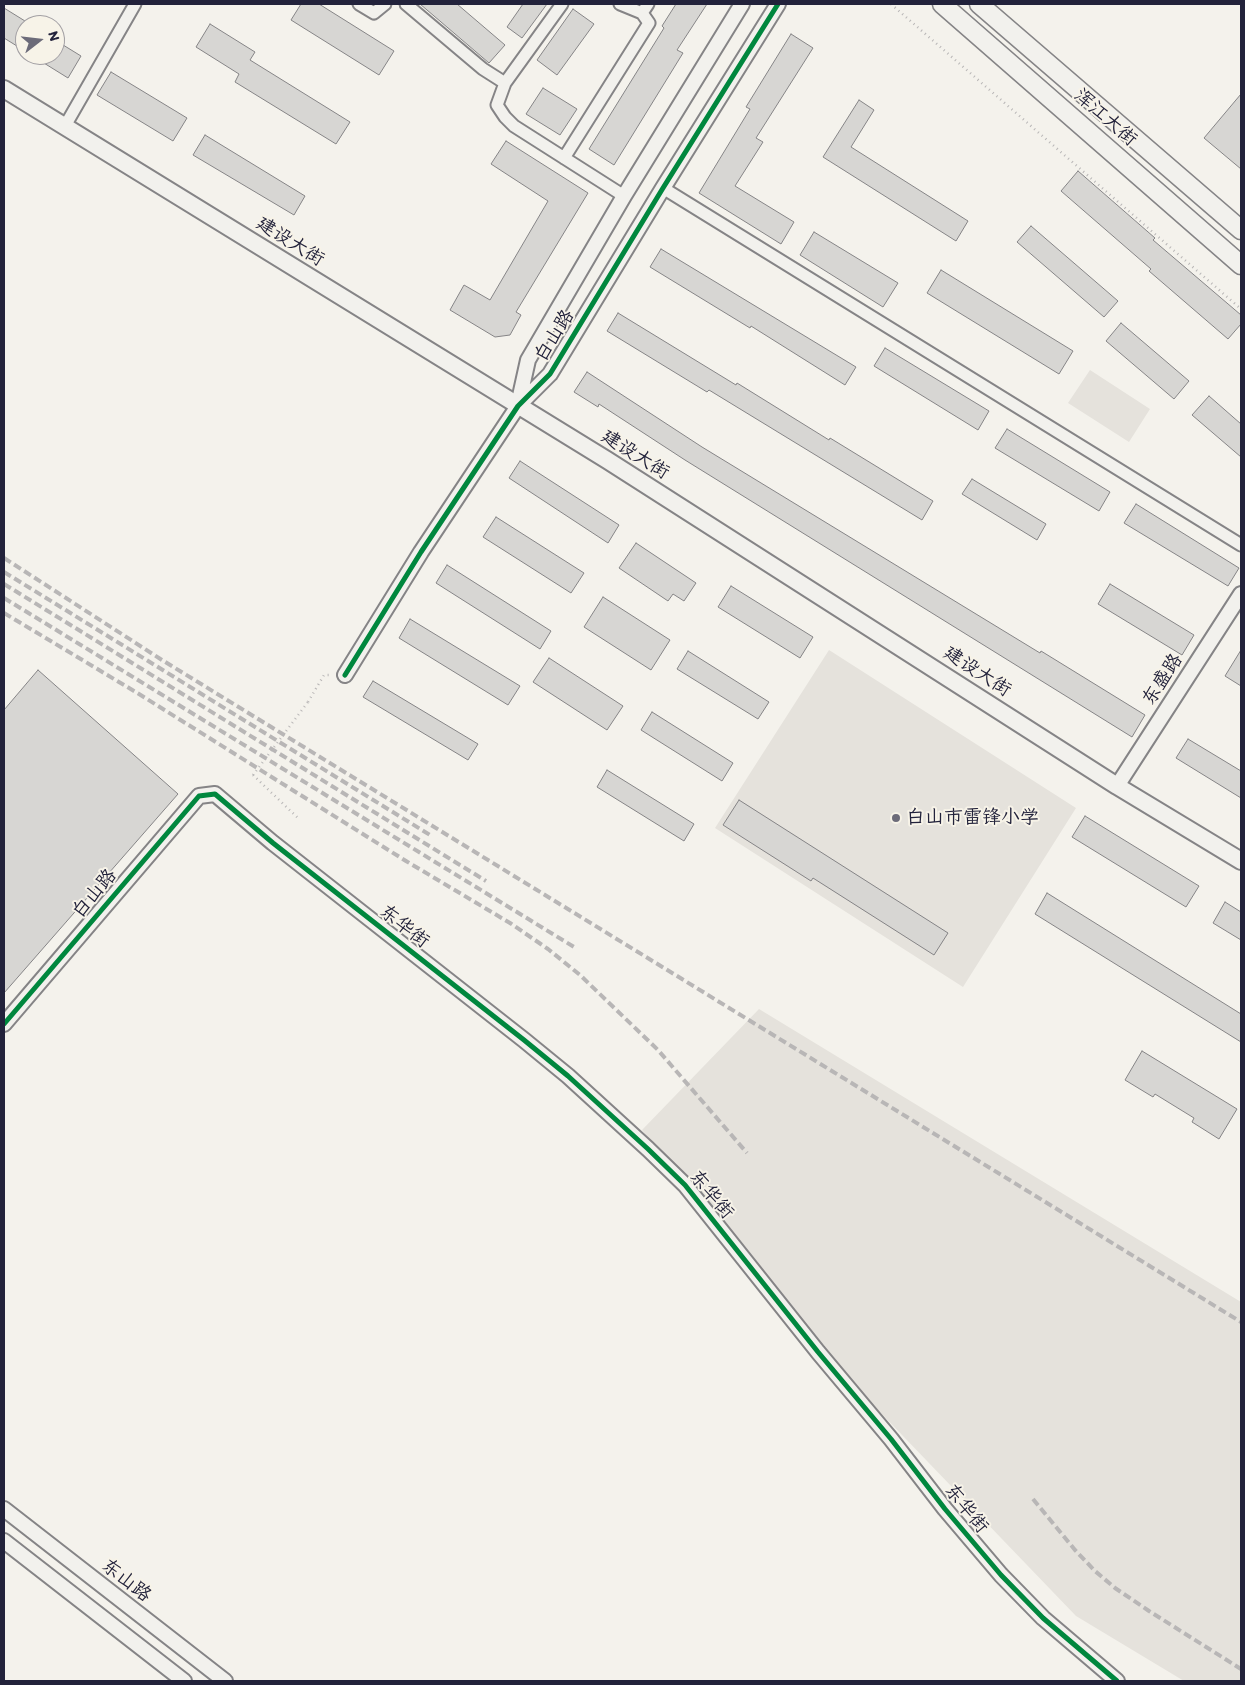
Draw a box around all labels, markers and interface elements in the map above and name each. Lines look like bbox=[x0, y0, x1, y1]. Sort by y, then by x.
north arrow bbox=[15, 15, 65, 65]
text: N bbox=[44, 29, 63, 43]
street label: 浑江大街 bbox=[1069, 84, 1141, 152]
street label: 建设大街 bbox=[252, 212, 328, 272]
street label: 白山路 bbox=[530, 306, 580, 366]
street label: 建设大街 bbox=[597, 425, 673, 485]
street label: 建设大街 bbox=[939, 642, 1015, 702]
street label: 东盛路 bbox=[1138, 650, 1188, 710]
place label: 白山市雷锋小学 bbox=[906, 807, 1039, 829]
marker: 白山市雷锋小学 bbox=[890, 812, 902, 824]
street label: 白山路 bbox=[68, 865, 122, 923]
street label: 东华街 bbox=[375, 900, 433, 954]
street label: 东华街 bbox=[684, 1166, 738, 1224]
street label: 东华街 bbox=[939, 1480, 993, 1538]
street label: 东山路 bbox=[97, 1554, 155, 1608]

